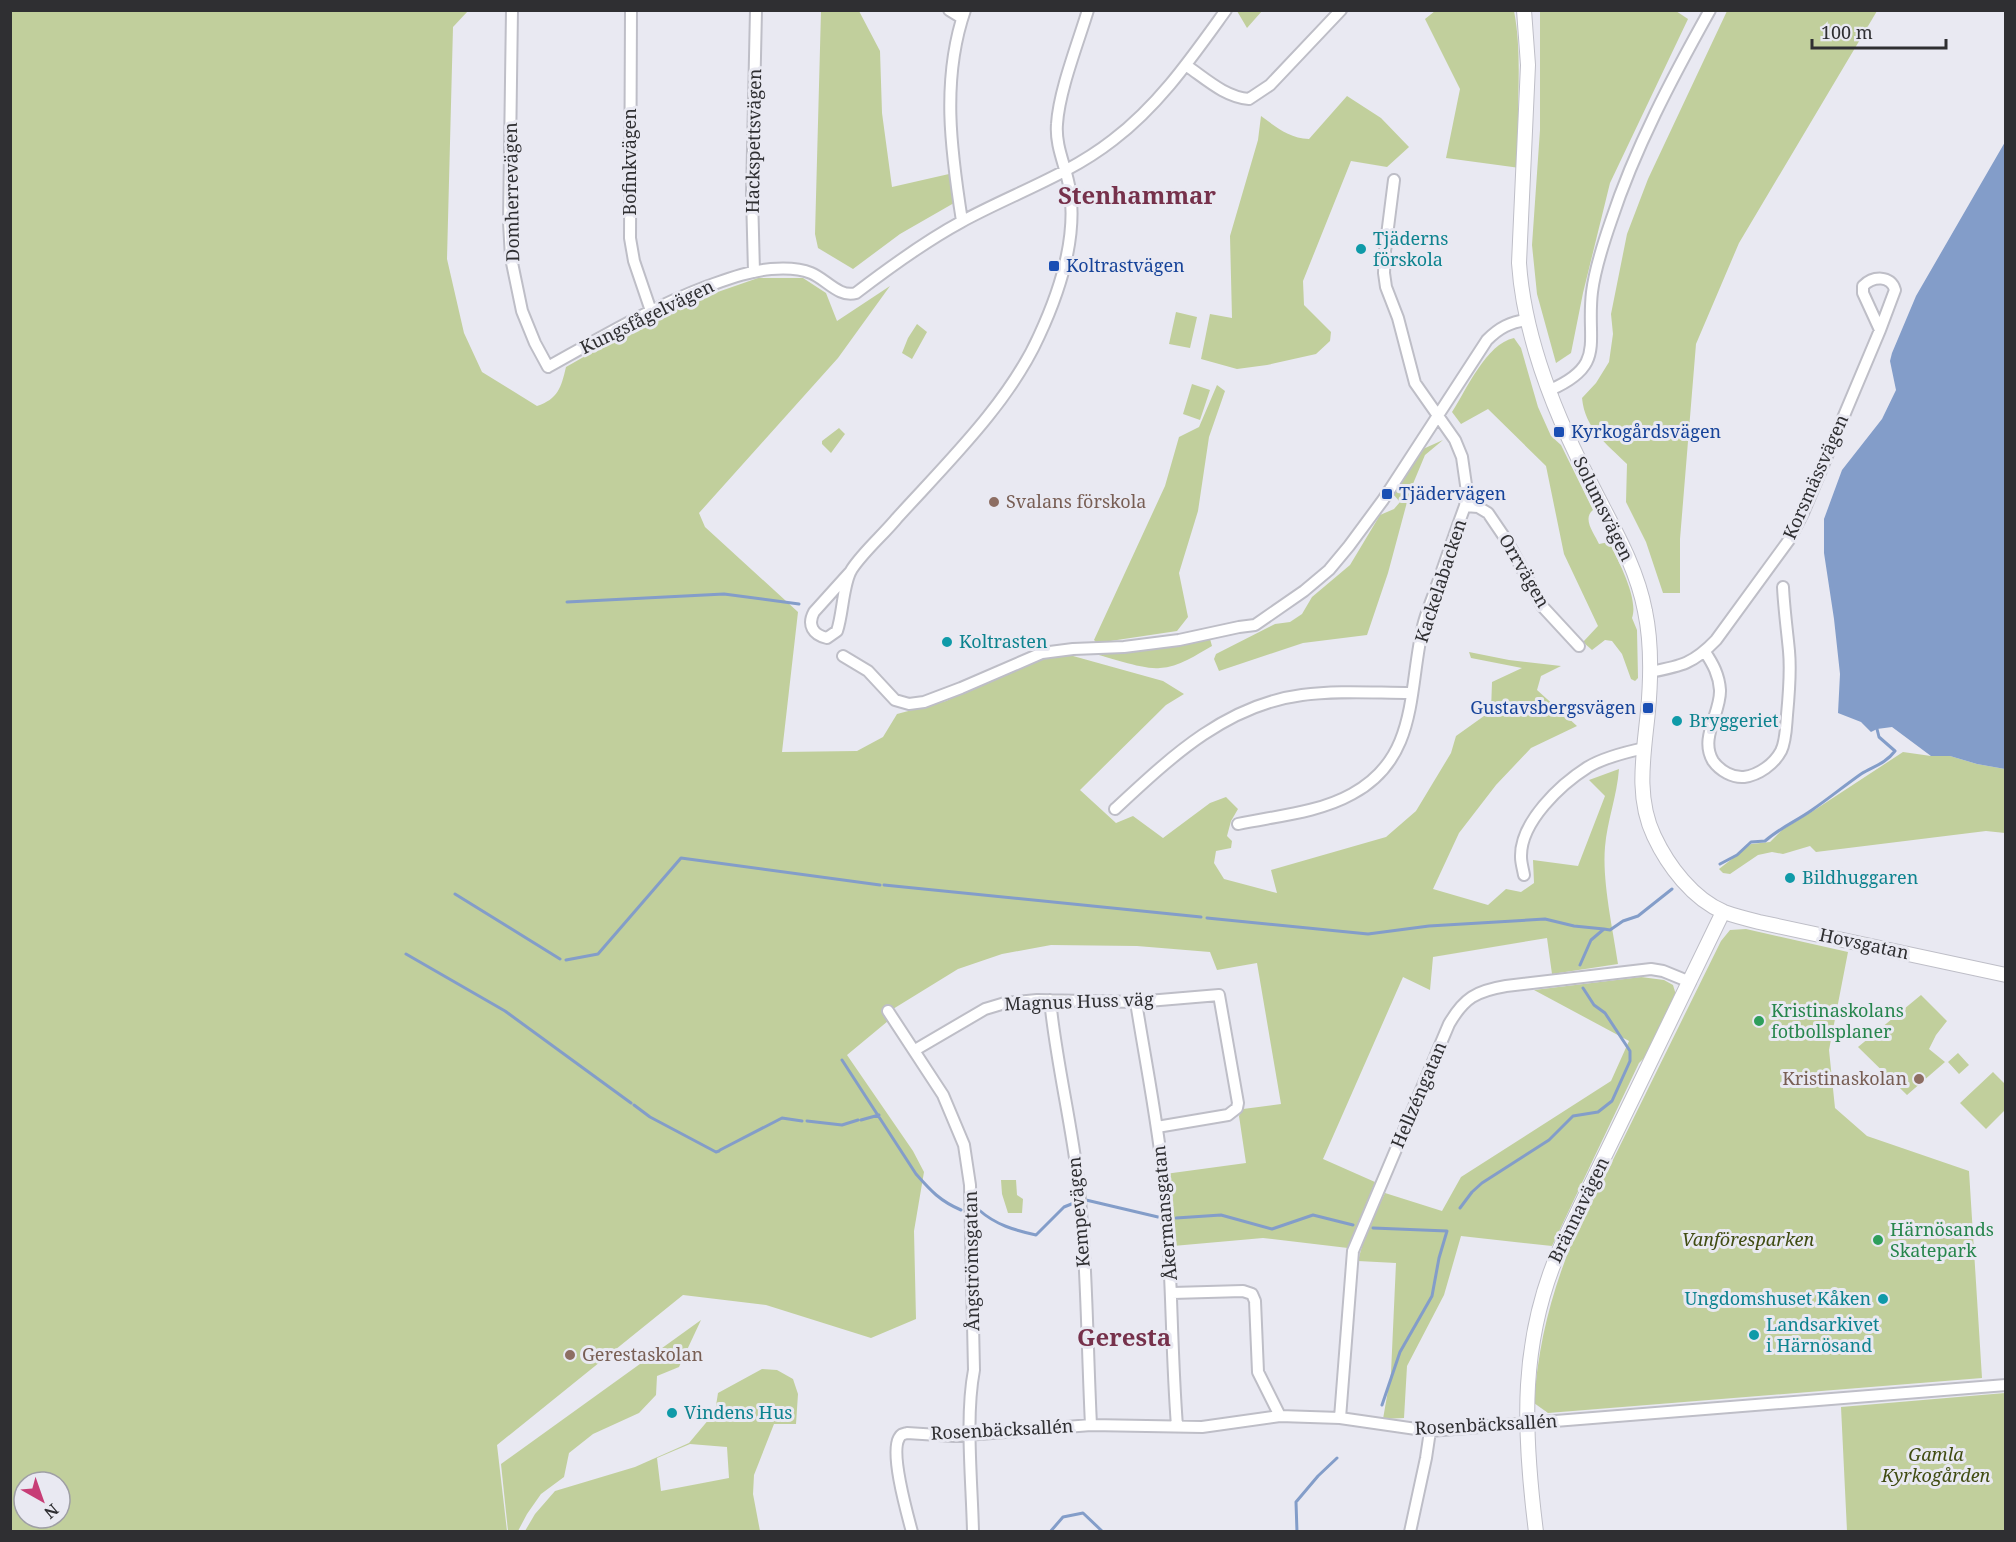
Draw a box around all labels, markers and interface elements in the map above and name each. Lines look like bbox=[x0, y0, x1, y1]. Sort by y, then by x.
scale bar bbox=[1812, 12, 1946, 50]
text: 100 m bbox=[1821, 20, 1873, 44]
street label: Hackspettsvägen bbox=[740, 68, 766, 214]
street label: Bofinkvägen bbox=[617, 108, 641, 216]
street label: Domherrevägen bbox=[498, 122, 524, 262]
district label: Stenhammar bbox=[1058, 178, 1216, 211]
place label: Tjäderns förskola bbox=[1373, 226, 1448, 271]
marker: Tjäderns förskola bbox=[1354, 242, 1368, 256]
place label: Koltrastvägen bbox=[1066, 253, 1185, 277]
marker: Koltrastvägen bbox=[1047, 259, 1061, 273]
street label: Kungsfågelvägen bbox=[576, 273, 718, 359]
street label: Korsmässvägen bbox=[1777, 410, 1853, 543]
place label: Kyrkogårdsvägen bbox=[1571, 419, 1722, 443]
marker: Kyrkogårdsvägen bbox=[1552, 425, 1566, 439]
street label: Solumsvägen bbox=[1568, 452, 1640, 565]
place label: Tjädervägen bbox=[1399, 481, 1507, 505]
marker: Tjädervägen bbox=[1380, 487, 1394, 501]
place label: Svalans förskola bbox=[1006, 489, 1146, 513]
marker: Svalans förskola bbox=[987, 495, 1001, 509]
street label: Kackelabacken bbox=[1409, 515, 1471, 646]
street label: Orrvägen bbox=[1494, 529, 1556, 612]
place label: Koltrasten bbox=[959, 629, 1048, 653]
marker: Koltrasten bbox=[940, 635, 954, 649]
place label: Gustavsbergsvägen bbox=[1470, 695, 1636, 719]
marker: Gustavsbergsvägen bbox=[1641, 701, 1655, 715]
place label: Bryggeriet bbox=[1689, 708, 1779, 732]
marker: Bryggeriet bbox=[1670, 714, 1684, 728]
place label: Bildhuggaren bbox=[1802, 865, 1919, 889]
marker: Bildhuggaren bbox=[1783, 871, 1797, 885]
street label: Hovsgatan bbox=[1817, 922, 1912, 964]
street label: Magnus Huss väg bbox=[1004, 986, 1154, 1016]
place label: Kristinaskolans fotbollsplaner bbox=[1771, 998, 1904, 1043]
marker: Kristinaskolans fotbollsplaner bbox=[1752, 1014, 1766, 1028]
street label: Hellzéngatan bbox=[1385, 1037, 1451, 1151]
place label: Kristinaskolan bbox=[1782, 1066, 1907, 1090]
marker: Kristinaskolan bbox=[1912, 1072, 1926, 1086]
street label: Åkermansgatan bbox=[1146, 1144, 1182, 1282]
street label: Brännavägen bbox=[1542, 1152, 1614, 1266]
street label: Kempevägen bbox=[1061, 1155, 1095, 1268]
street label: Ångströmsgatan bbox=[958, 1190, 984, 1331]
place label: Härnösands Skatepark bbox=[1890, 1217, 1994, 1262]
park label: Vanföresparken bbox=[1682, 1227, 1814, 1251]
marker: Härnösands Skatepark bbox=[1871, 1233, 1885, 1247]
place label: Ungdomshuset Kåken bbox=[1684, 1286, 1871, 1310]
marker: Ungdomshuset Kåken bbox=[1876, 1292, 1890, 1306]
place label: Landsarkivet i Härnösand bbox=[1766, 1312, 1879, 1357]
district label: Geresta bbox=[1077, 1320, 1171, 1353]
marker: Landsarkivet i Härnösand bbox=[1747, 1328, 1761, 1342]
place label: Gerestaskolan bbox=[582, 1342, 704, 1366]
marker: Gerestaskolan bbox=[563, 1348, 577, 1362]
place label: Vindens Hus bbox=[684, 1400, 792, 1424]
marker: Vindens Hus bbox=[665, 1406, 679, 1420]
street label: Rosenbäcksallén bbox=[1414, 1408, 1558, 1440]
street label: Rosenbäcksallén bbox=[930, 1413, 1074, 1445]
park label: Gamla Kyrkogården bbox=[1881, 1442, 1991, 1487]
north arrow bbox=[12, 1470, 72, 1530]
text: N bbox=[39, 1499, 64, 1524]

